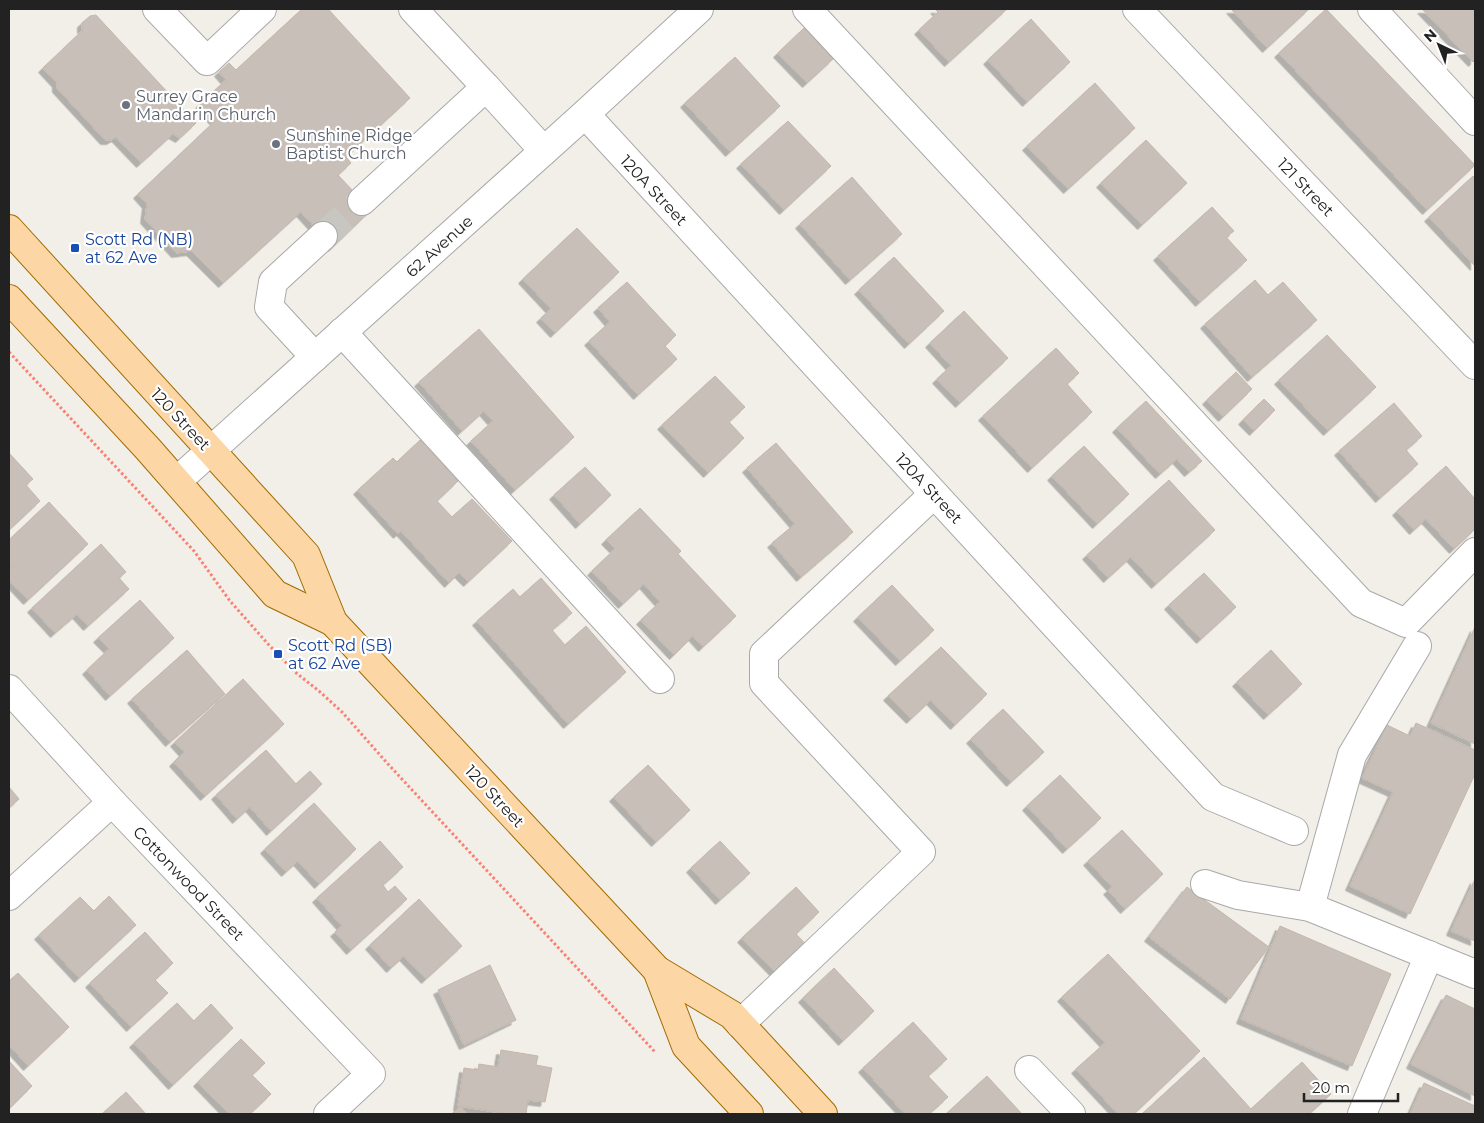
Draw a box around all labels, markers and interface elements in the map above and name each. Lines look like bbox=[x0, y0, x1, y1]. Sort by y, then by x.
north arrow bbox=[1414, 20, 1464, 70]
text: N bbox=[1420, 25, 1440, 46]
place label: Surrey Grace Mandarin Church bbox=[136, 87, 276, 124]
marker: Surrey Grace Mandarin Church bbox=[120, 99, 132, 111]
place label: Sunshine Ridge Baptist Church bbox=[286, 126, 412, 163]
marker: Sunshine Ridge Baptist Church bbox=[270, 138, 282, 150]
street label: 120A Street bbox=[616, 151, 691, 230]
street label: 121 Street bbox=[1273, 154, 1338, 221]
street label: 62 Avenue bbox=[402, 211, 477, 281]
place label: Scott Rd (NB) at 62 Ave bbox=[85, 230, 193, 267]
marker: Scott Rd (NB) at 62 Ave bbox=[69, 242, 81, 254]
street label: 120 Street bbox=[147, 384, 215, 455]
street label: 120A Street bbox=[891, 449, 966, 528]
place label: Scott Rd (SB) at 62 Ave bbox=[288, 636, 393, 673]
marker: Scott Rd (SB) at 62 Ave bbox=[272, 648, 284, 660]
street label: 120 Street bbox=[461, 761, 529, 832]
street label: Cottonwood Street bbox=[129, 822, 248, 945]
scale bar bbox=[1304, 1070, 1398, 1102]
text: 20 m bbox=[1312, 1078, 1350, 1097]

